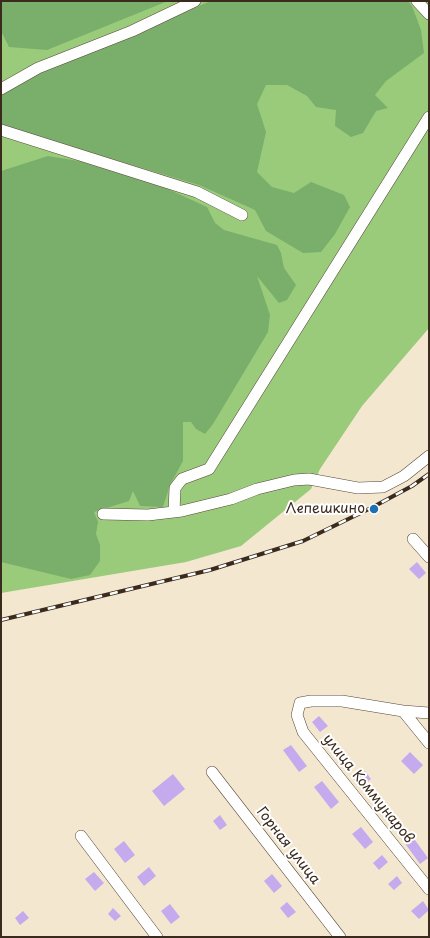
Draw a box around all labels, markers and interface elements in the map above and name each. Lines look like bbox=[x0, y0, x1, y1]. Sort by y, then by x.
place label: Лепешкино bbox=[286, 501, 365, 517]
marker: Лепешкино bbox=[368, 503, 380, 515]
street label: улица Коммунаров bbox=[319, 731, 417, 847]
street label: Горная улица bbox=[253, 804, 323, 888]

